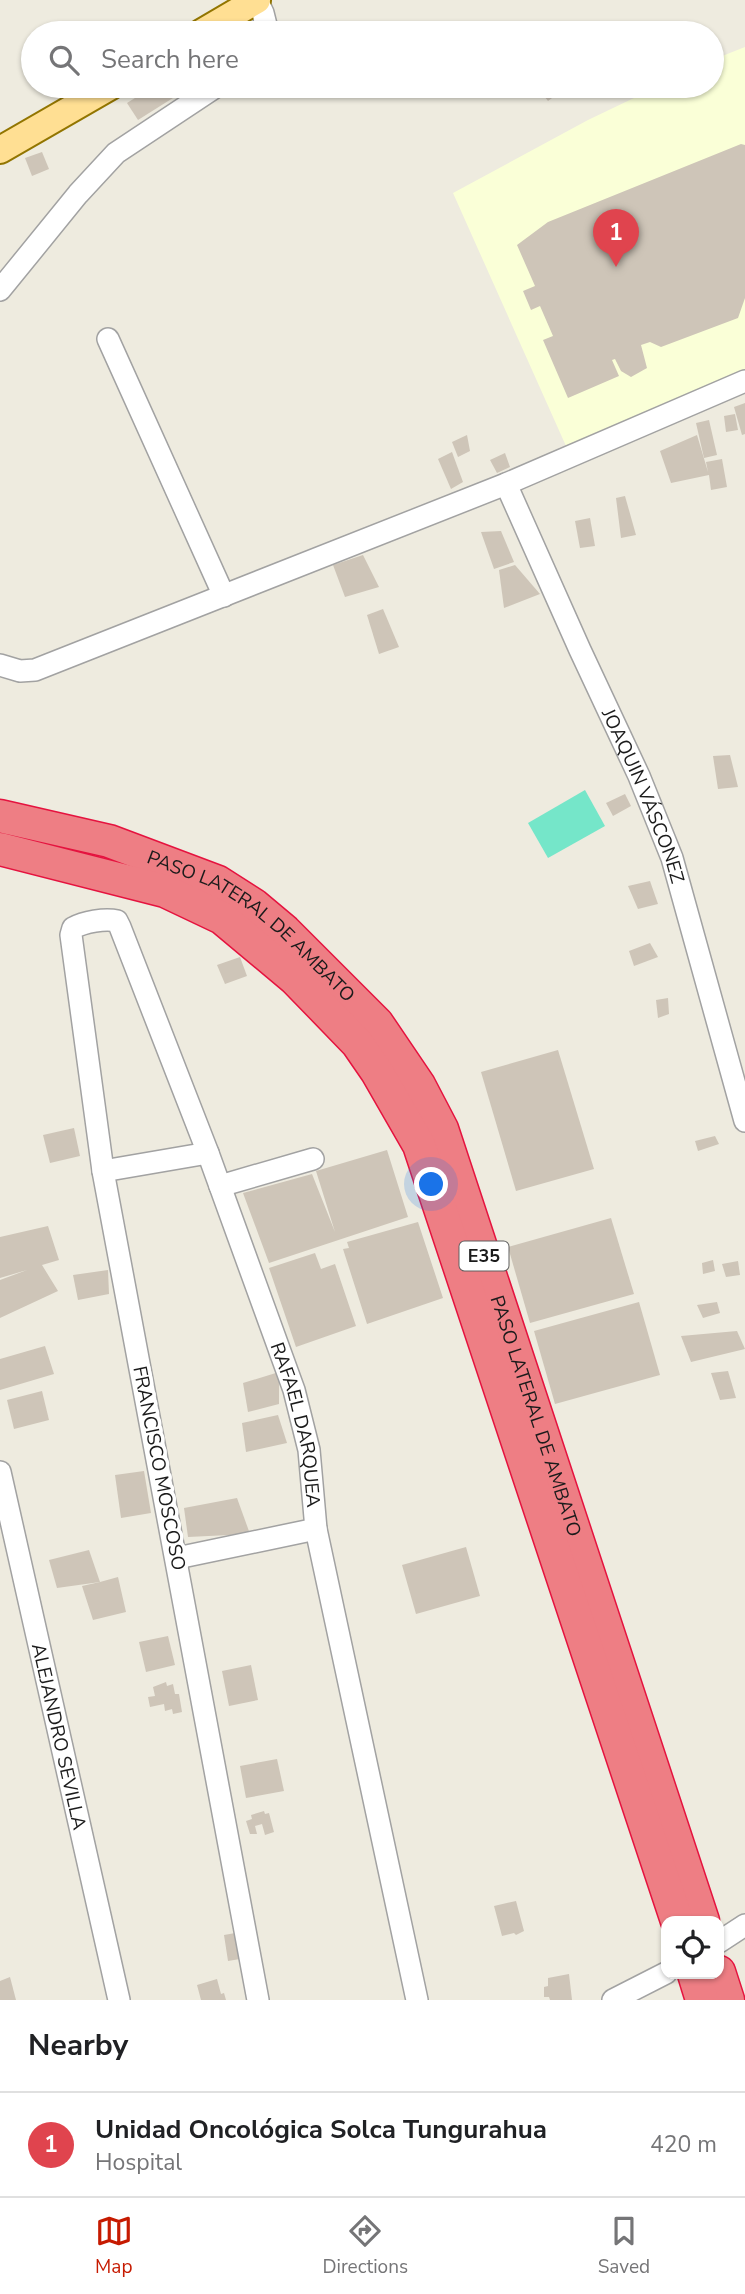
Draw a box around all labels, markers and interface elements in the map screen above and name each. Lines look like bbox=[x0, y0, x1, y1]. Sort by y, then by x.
search box bbox=[21, 21, 724, 98]
icon: search bbox=[45, 41, 83, 79]
text: Search here bbox=[101, 42, 239, 77]
pin: 1 bbox=[593, 209, 639, 267]
street label: JOAQUIN VÁSCONEZ bbox=[595, 703, 690, 886]
street label: PASO LATERAL DE AMBATO bbox=[143, 845, 361, 1008]
your location bbox=[414, 1167, 448, 1201]
road number: E35 bbox=[460, 1241, 508, 1270]
street label: PASO LATERAL DE AMBATO bbox=[484, 1292, 587, 1540]
street label: RAFAEL DARQUEA bbox=[264, 1339, 326, 1509]
street label: FRANCISCO MOSCOSO bbox=[126, 1364, 192, 1573]
street label: ALEJANDRO SEVILLA bbox=[25, 1641, 92, 1832]
map controls bbox=[661, 1916, 724, 1979]
button: locate bbox=[661, 1916, 724, 1979]
text: Nearby bbox=[28, 2025, 128, 2066]
text: Unidad Oncológica Solca Tungurahua bbox=[95, 2112, 547, 2147]
text: 1 bbox=[44, 2129, 58, 2160]
text: 420 m bbox=[650, 2129, 717, 2160]
text: Hospital bbox=[95, 2147, 182, 2178]
tab: Map bbox=[95, 2212, 133, 2280]
tab: Directions bbox=[322, 2212, 408, 2280]
tab: Saved bbox=[598, 2212, 650, 2280]

